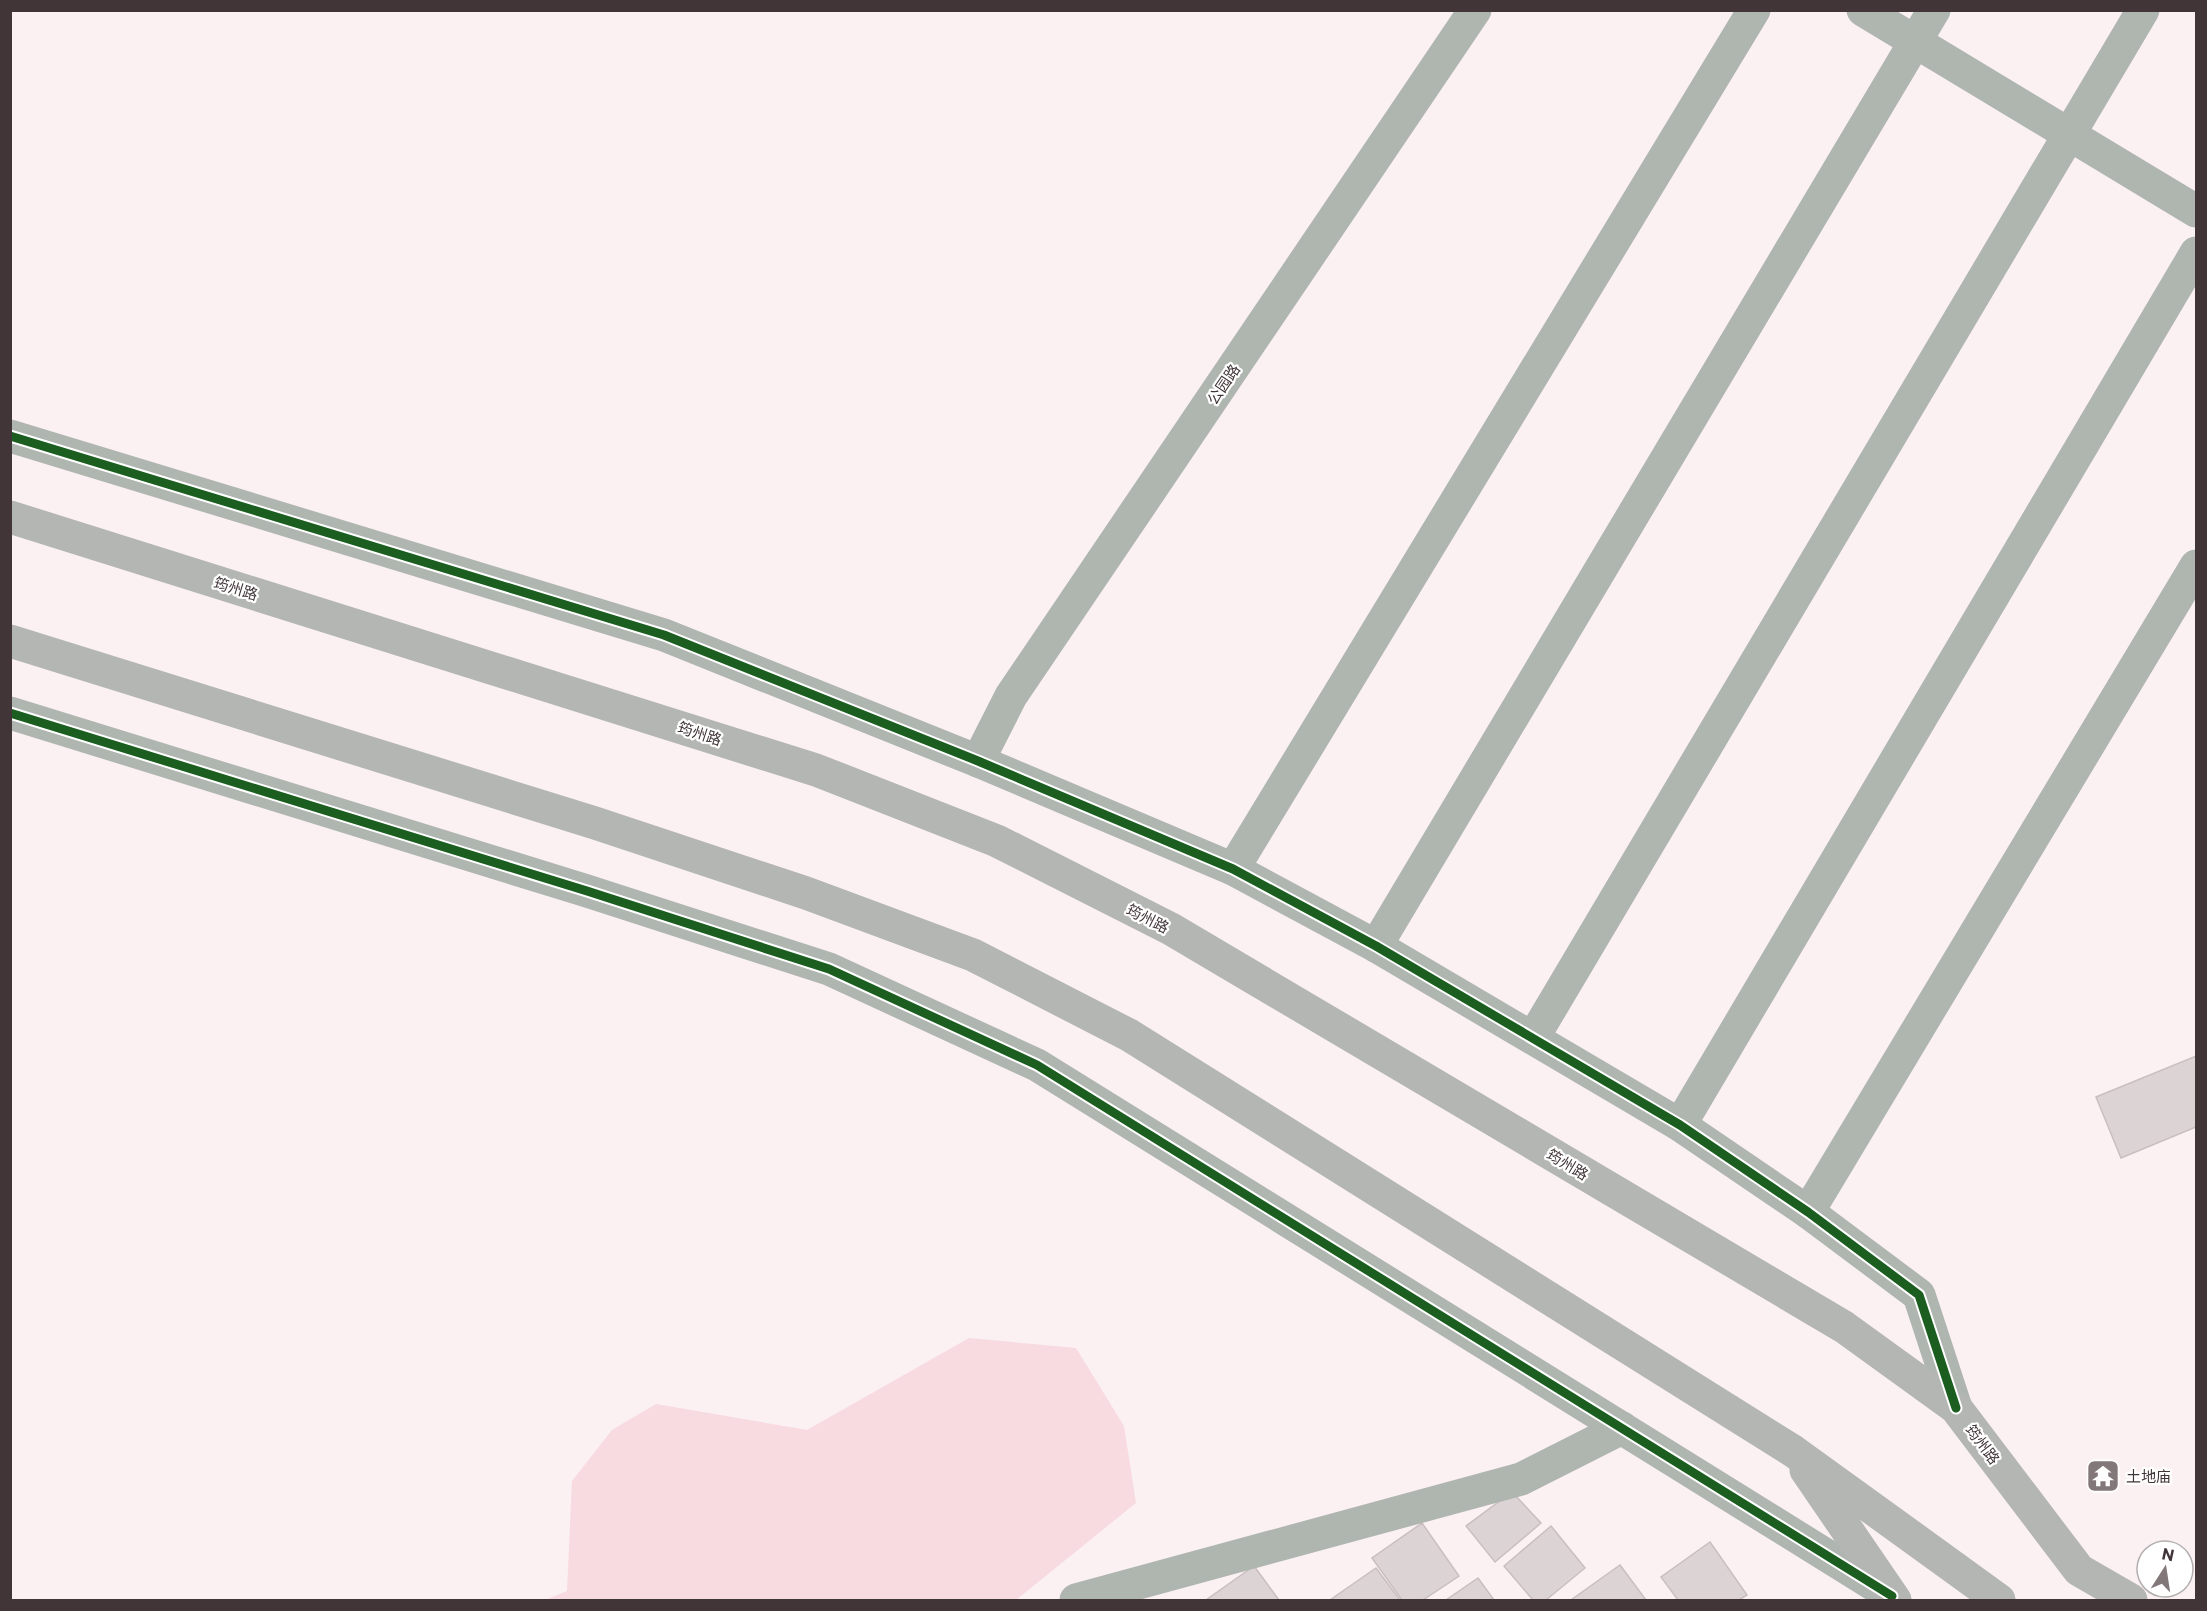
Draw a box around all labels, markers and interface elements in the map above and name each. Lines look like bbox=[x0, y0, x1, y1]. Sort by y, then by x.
street label: 公园路 bbox=[1203, 360, 1243, 408]
street label: 筠州路 bbox=[212, 573, 260, 603]
street label: 筠州路 bbox=[676, 717, 724, 749]
street label: 筠州路 bbox=[1124, 900, 1172, 936]
street label: 筠州路 bbox=[1544, 1145, 1592, 1183]
street label: 筠州路 bbox=[1962, 1421, 2004, 1467]
temple icon: 土地庙 bbox=[2085, 1458, 2121, 1494]
place label: 土地庙 bbox=[2126, 1467, 2171, 1485]
north arrow bbox=[2135, 1539, 2195, 1599]
text: N bbox=[2160, 1543, 2176, 1564]

